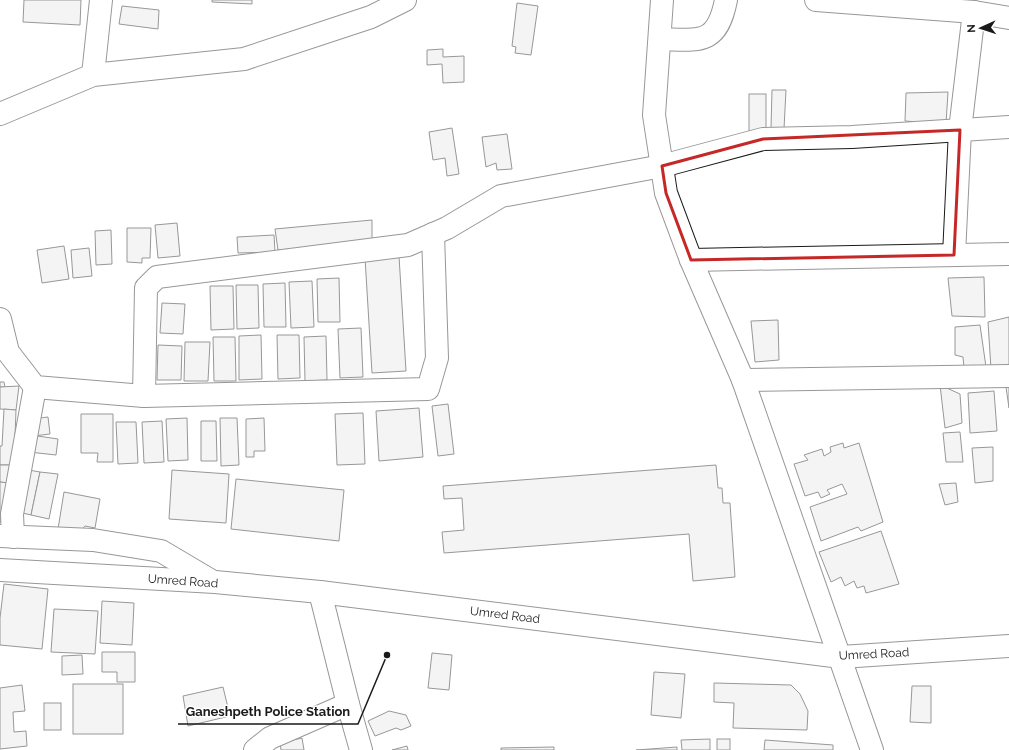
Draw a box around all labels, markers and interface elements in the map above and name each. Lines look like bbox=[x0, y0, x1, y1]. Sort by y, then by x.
north arrow bbox=[961, 8, 1001, 48]
text: N bbox=[965, 24, 978, 33]
street label: Umred Road bbox=[147, 572, 219, 590]
street label: Umred Road bbox=[469, 604, 541, 626]
street label: Umred Road bbox=[838, 645, 910, 663]
callout: Ganeshpeth Police Station bbox=[178, 699, 358, 724]
text: Ganeshpeth Police Station bbox=[186, 704, 350, 719]

